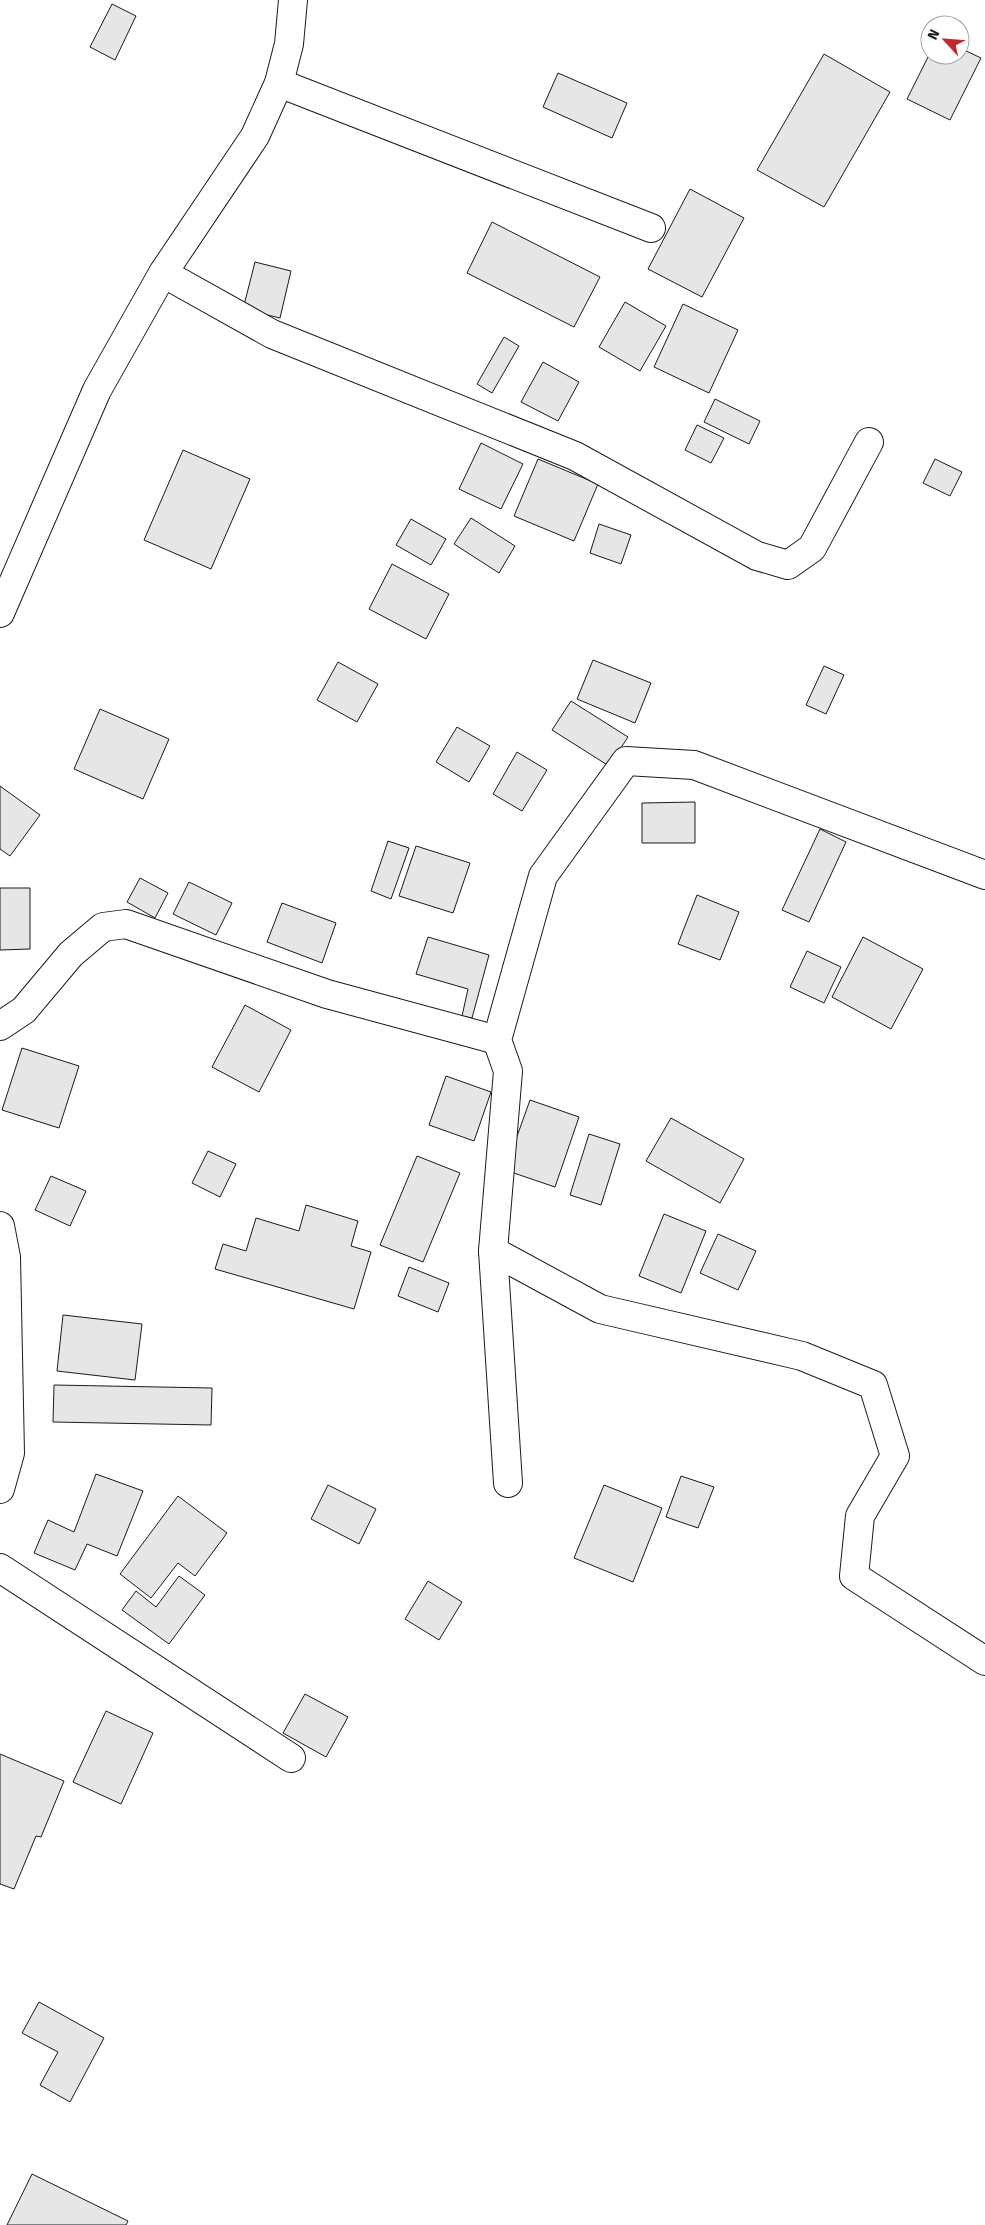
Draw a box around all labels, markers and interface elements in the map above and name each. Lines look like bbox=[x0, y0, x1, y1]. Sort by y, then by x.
north arrow bbox=[920, 15, 970, 65]
text: N bbox=[924, 27, 943, 42]

